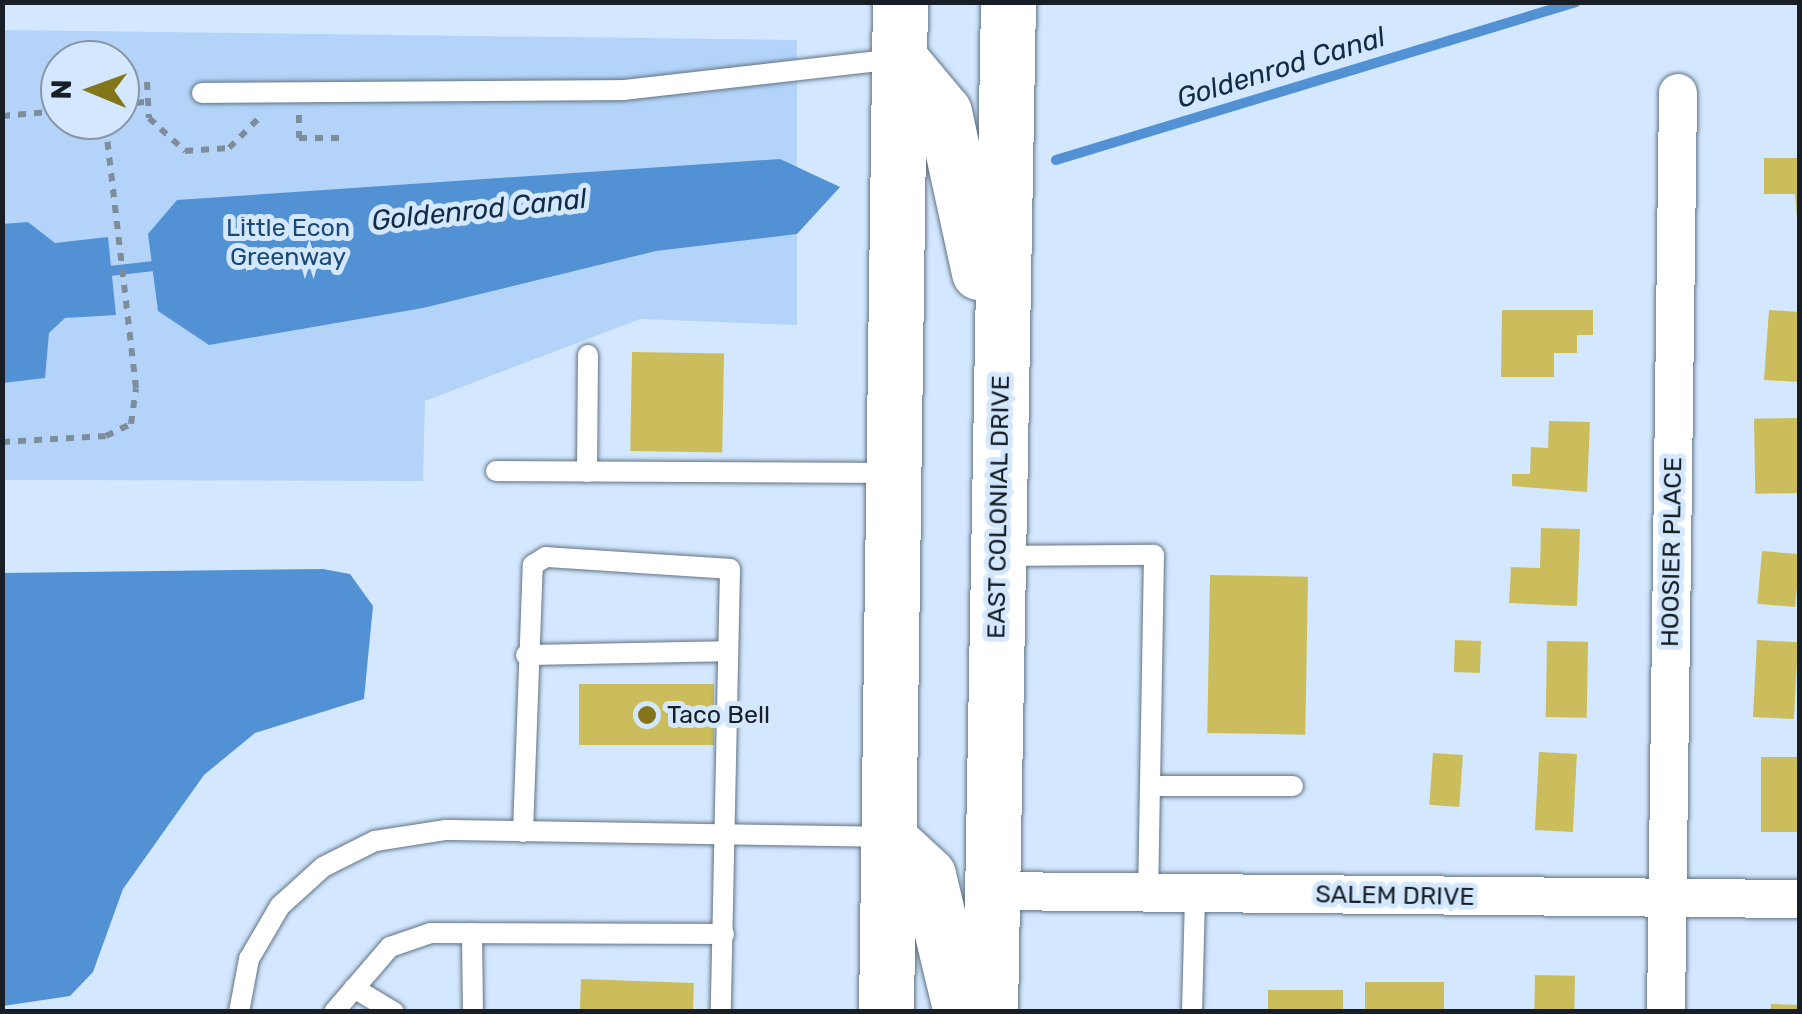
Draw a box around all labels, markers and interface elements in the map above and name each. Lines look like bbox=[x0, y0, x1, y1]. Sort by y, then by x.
water label: Goldenrod Canal bbox=[1173, 20, 1389, 116]
north arrow bbox=[40, 40, 140, 140]
text: N bbox=[45, 79, 78, 100]
water label: Goldenrod Canal bbox=[370, 182, 588, 238]
park label: Little Econ Greenway bbox=[226, 214, 350, 273]
street label: EAST COLONIAL DRIVE bbox=[982, 374, 1016, 640]
street label: HOOSIER PLACE bbox=[1655, 457, 1689, 647]
place label: Taco Bell bbox=[667, 700, 770, 730]
marker: Taco Bell bbox=[636, 704, 658, 726]
street label: SALEM DRIVE bbox=[1315, 880, 1475, 912]

